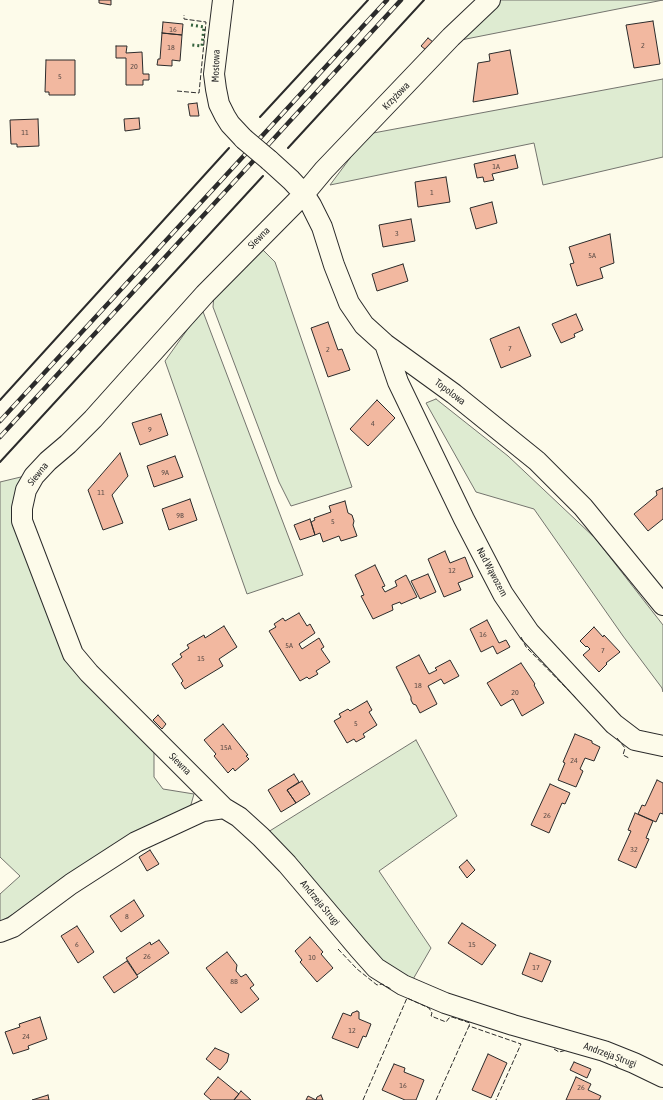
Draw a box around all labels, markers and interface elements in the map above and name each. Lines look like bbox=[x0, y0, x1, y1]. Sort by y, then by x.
house number: 16 bbox=[169, 24, 177, 34]
house number: 2 bbox=[641, 40, 645, 50]
house number: 18 bbox=[167, 42, 175, 52]
street label: Mostowa bbox=[209, 49, 223, 83]
house number: 20 bbox=[130, 61, 138, 71]
house number: 5 bbox=[58, 71, 62, 81]
street label: Krzyżowa bbox=[380, 80, 412, 112]
house number: 11 bbox=[21, 127, 29, 137]
house number: 1A bbox=[492, 161, 500, 171]
house number: 1 bbox=[430, 187, 434, 197]
street label: Siewna bbox=[245, 224, 273, 252]
house number: 3 bbox=[395, 228, 399, 238]
house number: 5A bbox=[588, 250, 596, 260]
house number: 7 bbox=[508, 343, 512, 353]
house number: 2 bbox=[326, 344, 330, 354]
street label: Topolowa bbox=[432, 376, 468, 408]
house number: 4 bbox=[371, 418, 375, 428]
house number: 9 bbox=[148, 424, 152, 434]
street label: Siewna bbox=[25, 460, 51, 488]
house number: 9A bbox=[161, 467, 169, 477]
house number: 11 bbox=[97, 487, 105, 497]
house number: 9B bbox=[176, 510, 184, 520]
house number: 5 bbox=[331, 516, 335, 526]
street label: Nad Wąwozem bbox=[474, 545, 510, 599]
house number: 12 bbox=[448, 565, 456, 575]
house number: 16 bbox=[479, 629, 487, 639]
house number: 5A bbox=[285, 640, 293, 650]
house number: 7 bbox=[601, 645, 605, 655]
house number: 15 bbox=[197, 653, 205, 663]
house number: 18 bbox=[414, 680, 422, 690]
house number: 20 bbox=[511, 687, 519, 697]
house number: 5 bbox=[354, 718, 358, 728]
house number: 15A bbox=[220, 742, 232, 752]
street label: Siewna bbox=[166, 750, 194, 778]
house number: 24 bbox=[570, 755, 578, 765]
house number: 26 bbox=[543, 810, 551, 820]
house number: 32 bbox=[630, 844, 638, 854]
street label: Andrzeja Strugi bbox=[298, 878, 342, 928]
house number: 8 bbox=[125, 911, 129, 921]
house number: 6 bbox=[75, 939, 79, 949]
house number: 15 bbox=[468, 939, 476, 949]
house number: 26 bbox=[143, 951, 151, 961]
house number: 10 bbox=[308, 952, 316, 962]
house number: 17 bbox=[532, 962, 540, 972]
house number: 8B bbox=[230, 976, 238, 986]
house number: 12 bbox=[348, 1025, 356, 1035]
house number: 24 bbox=[22, 1031, 30, 1041]
street label: Andrzeja Strugi bbox=[582, 1040, 638, 1070]
house number: 16 bbox=[399, 1080, 407, 1090]
house number: 26 bbox=[577, 1082, 585, 1092]

